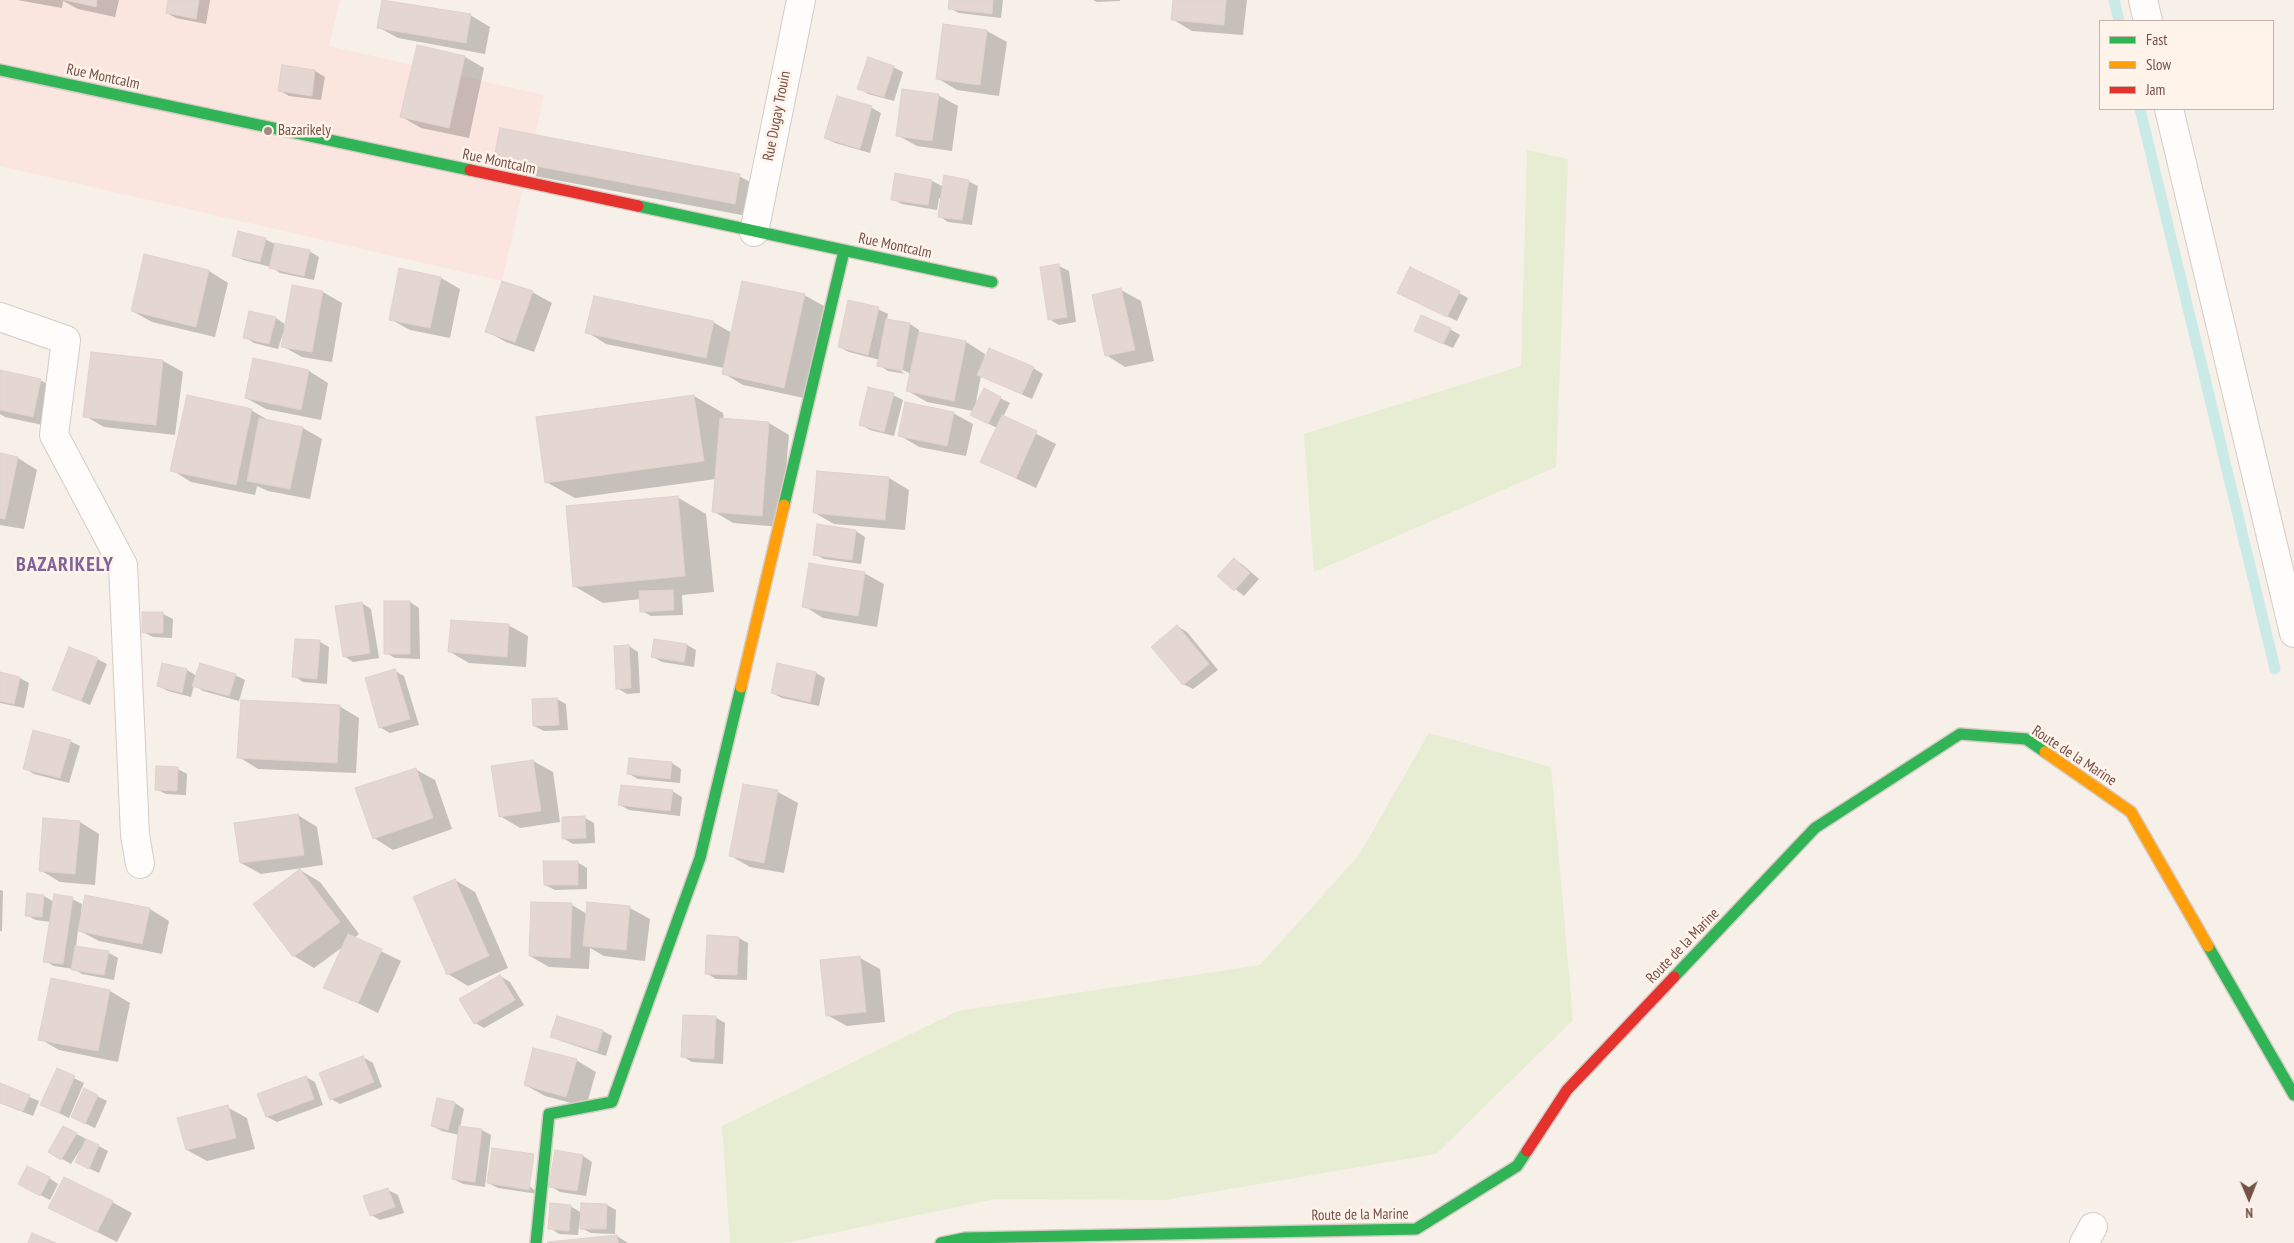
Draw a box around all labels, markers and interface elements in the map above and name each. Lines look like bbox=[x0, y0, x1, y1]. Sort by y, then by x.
legend bbox=[2099, 20, 2274, 110]
text: Fast bbox=[2146, 30, 2167, 49]
text: Slow bbox=[2146, 55, 2171, 74]
street label: Rue Montcalm bbox=[65, 60, 141, 94]
street label: Rue Dugay Trouin bbox=[759, 70, 795, 162]
text: Jam bbox=[2146, 80, 2165, 99]
place label: Bazarikely bbox=[278, 122, 331, 140]
marker: Bazarikely bbox=[262, 125, 274, 137]
street label: Rue Montcalm bbox=[461, 145, 537, 179]
street label: Rue Montcalm bbox=[857, 229, 933, 263]
district label: BAZARIKELY bbox=[15, 553, 115, 577]
street label: Route de la Marine bbox=[2028, 722, 2120, 790]
street label: Route de la Marine bbox=[1643, 905, 1723, 987]
north arrow bbox=[2224, 1173, 2274, 1223]
text: N bbox=[2245, 1204, 2253, 1222]
street label: Route de la Marine bbox=[1311, 1205, 1409, 1225]

